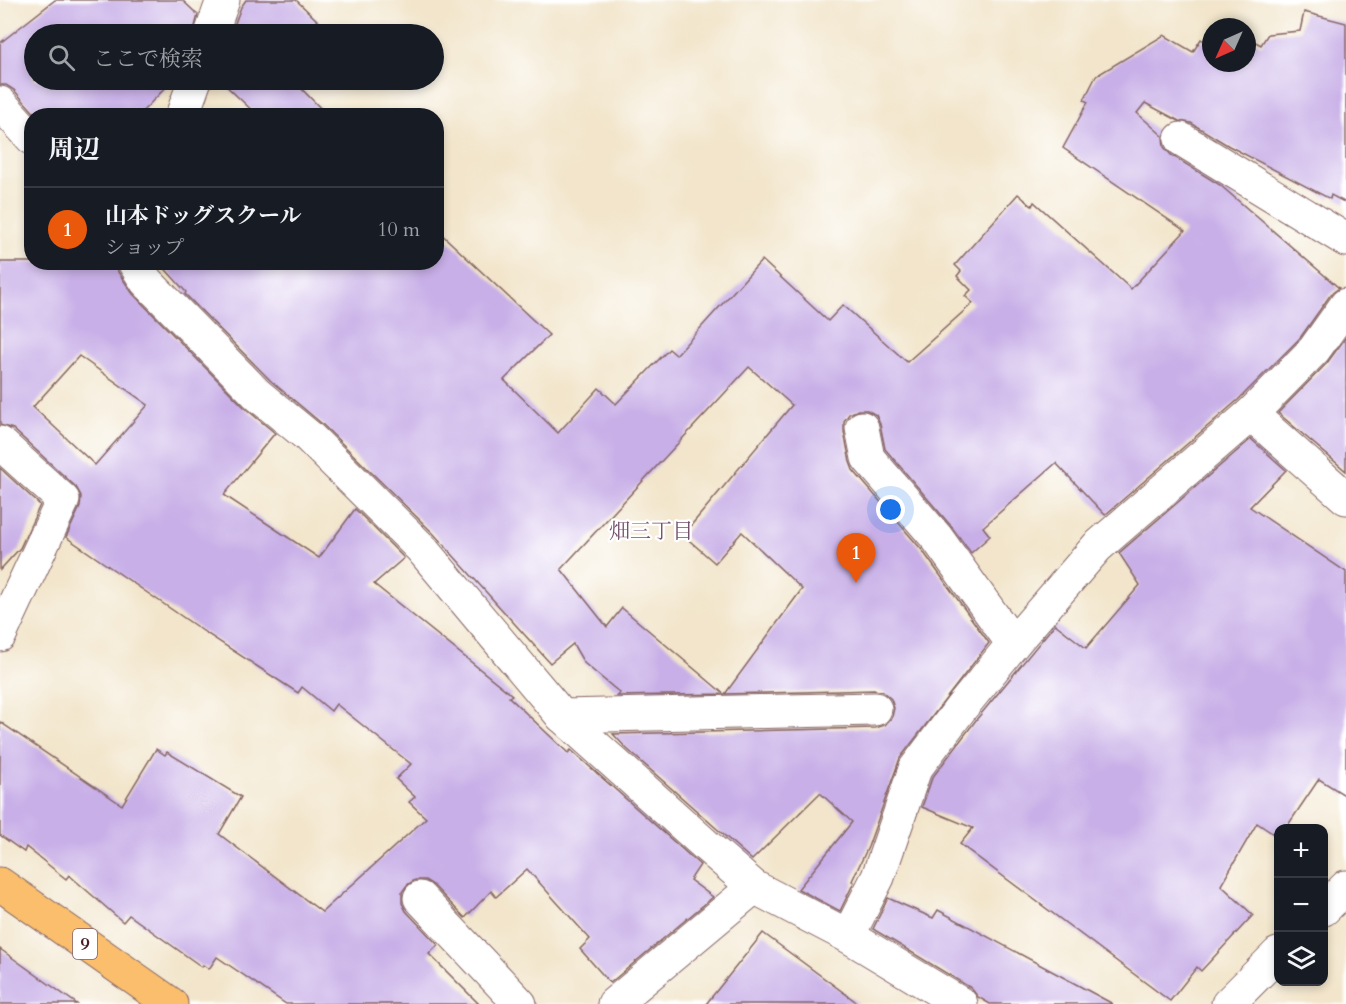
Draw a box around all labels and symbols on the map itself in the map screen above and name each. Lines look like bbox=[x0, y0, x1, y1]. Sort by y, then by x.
north arrow bbox=[1202, 18, 1256, 72]
your location bbox=[876, 495, 905, 524]
district label: 畑三丁目 bbox=[609, 517, 693, 546]
pin: 1 bbox=[836, 534, 876, 583]
road number: 9 bbox=[73, 929, 97, 959]

